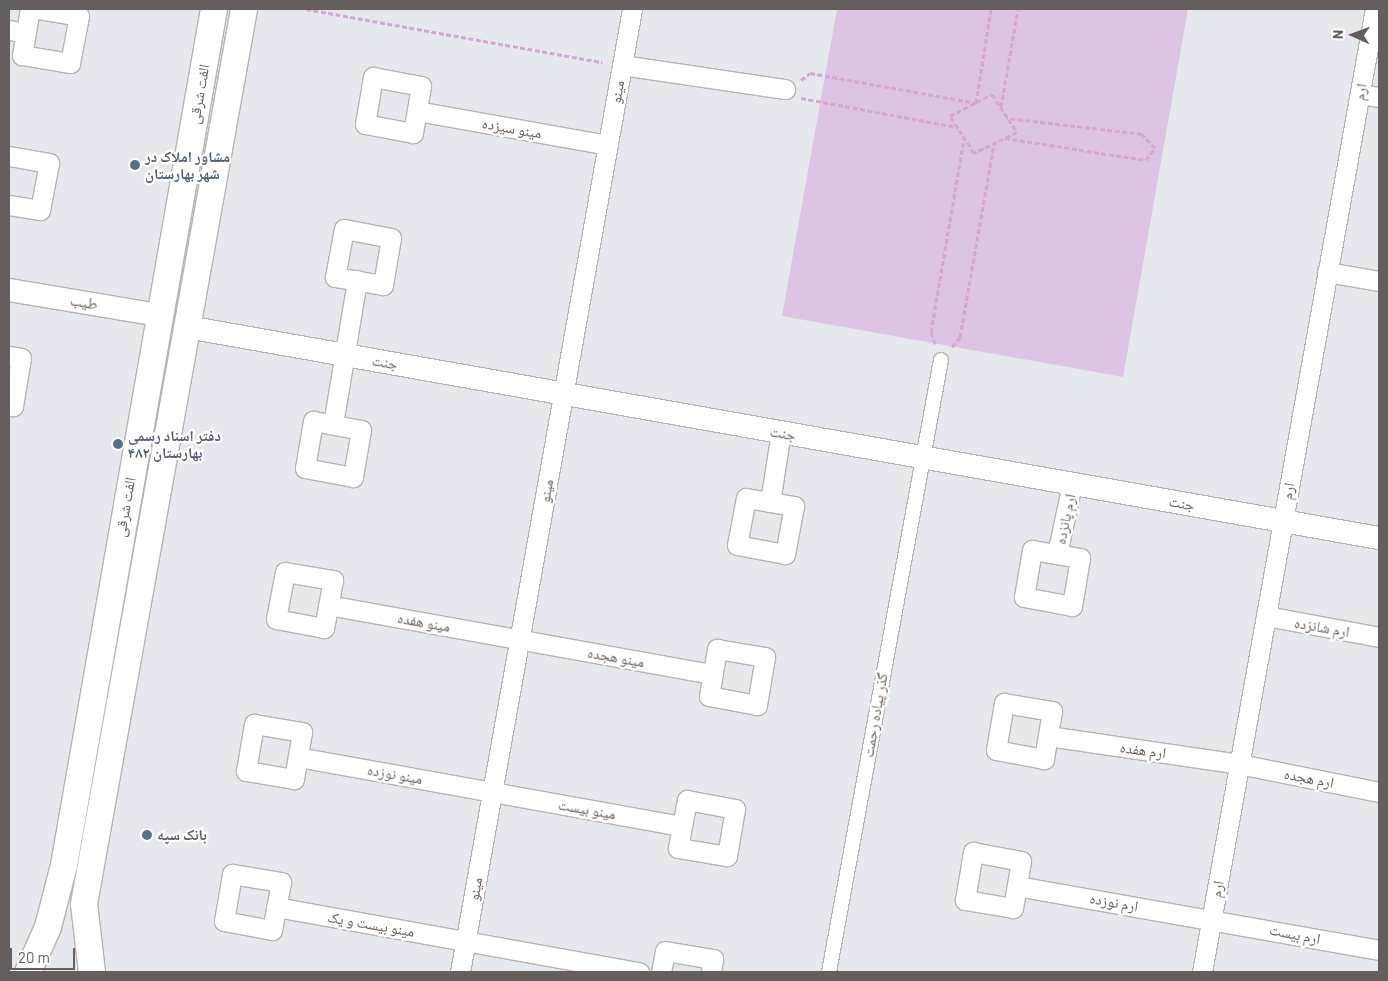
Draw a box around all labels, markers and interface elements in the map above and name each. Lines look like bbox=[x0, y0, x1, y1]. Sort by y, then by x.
north arrow bbox=[1328, 10, 1378, 60]
text: N bbox=[1329, 30, 1346, 39]
street label: الفت شرقی bbox=[185, 63, 213, 125]
street label: مینو bbox=[606, 79, 628, 105]
street label: ارم bbox=[1350, 82, 1370, 102]
street label: مینو سیزده bbox=[481, 114, 543, 142]
place label: مشاور املاک در شهر بهارستان bbox=[145, 147, 230, 182]
marker: مشاور املاک در شهر بهارستان bbox=[129, 159, 141, 171]
street label: طیب bbox=[69, 291, 99, 313]
street label: جنت bbox=[371, 351, 399, 373]
street label: جنت bbox=[769, 422, 797, 444]
place label: دفتر اسناد رسمی ۴۸۲ بهارستان bbox=[128, 426, 221, 461]
marker: دفتر اسناد رسمی ۴۸۲ بهارستان bbox=[112, 438, 124, 450]
street label: الفت شرقی bbox=[111, 476, 139, 538]
street label: مینو bbox=[535, 478, 557, 504]
street label: ارم bbox=[1278, 481, 1298, 501]
street label: ارم پانزده bbox=[1051, 492, 1079, 546]
street label: جنت bbox=[1168, 492, 1196, 514]
street label: مینو هفده bbox=[396, 609, 452, 635]
street label: ارم شانزده bbox=[1293, 613, 1351, 641]
street label: مینو هجده bbox=[586, 643, 646, 671]
street label: گذر پیاده رحمت bbox=[859, 671, 891, 759]
street label: ارم هفده bbox=[1119, 738, 1167, 762]
street label: مینو نوزده bbox=[366, 760, 424, 788]
street label: ارم هجده bbox=[1282, 764, 1336, 792]
street label: مینو بیست bbox=[557, 795, 617, 823]
place label: بانک سپه bbox=[157, 826, 207, 844]
marker: بانک سپه bbox=[141, 829, 153, 841]
street label: مینو bbox=[464, 876, 486, 902]
street label: ارم bbox=[1207, 879, 1227, 899]
street label: ارم نوزده bbox=[1088, 889, 1140, 915]
street label: مینو بیست و یک bbox=[326, 907, 416, 941]
street label: ارم بیست bbox=[1268, 920, 1322, 948]
scale bar bbox=[12, 938, 78, 970]
text: 20 m bbox=[18, 948, 50, 966]

